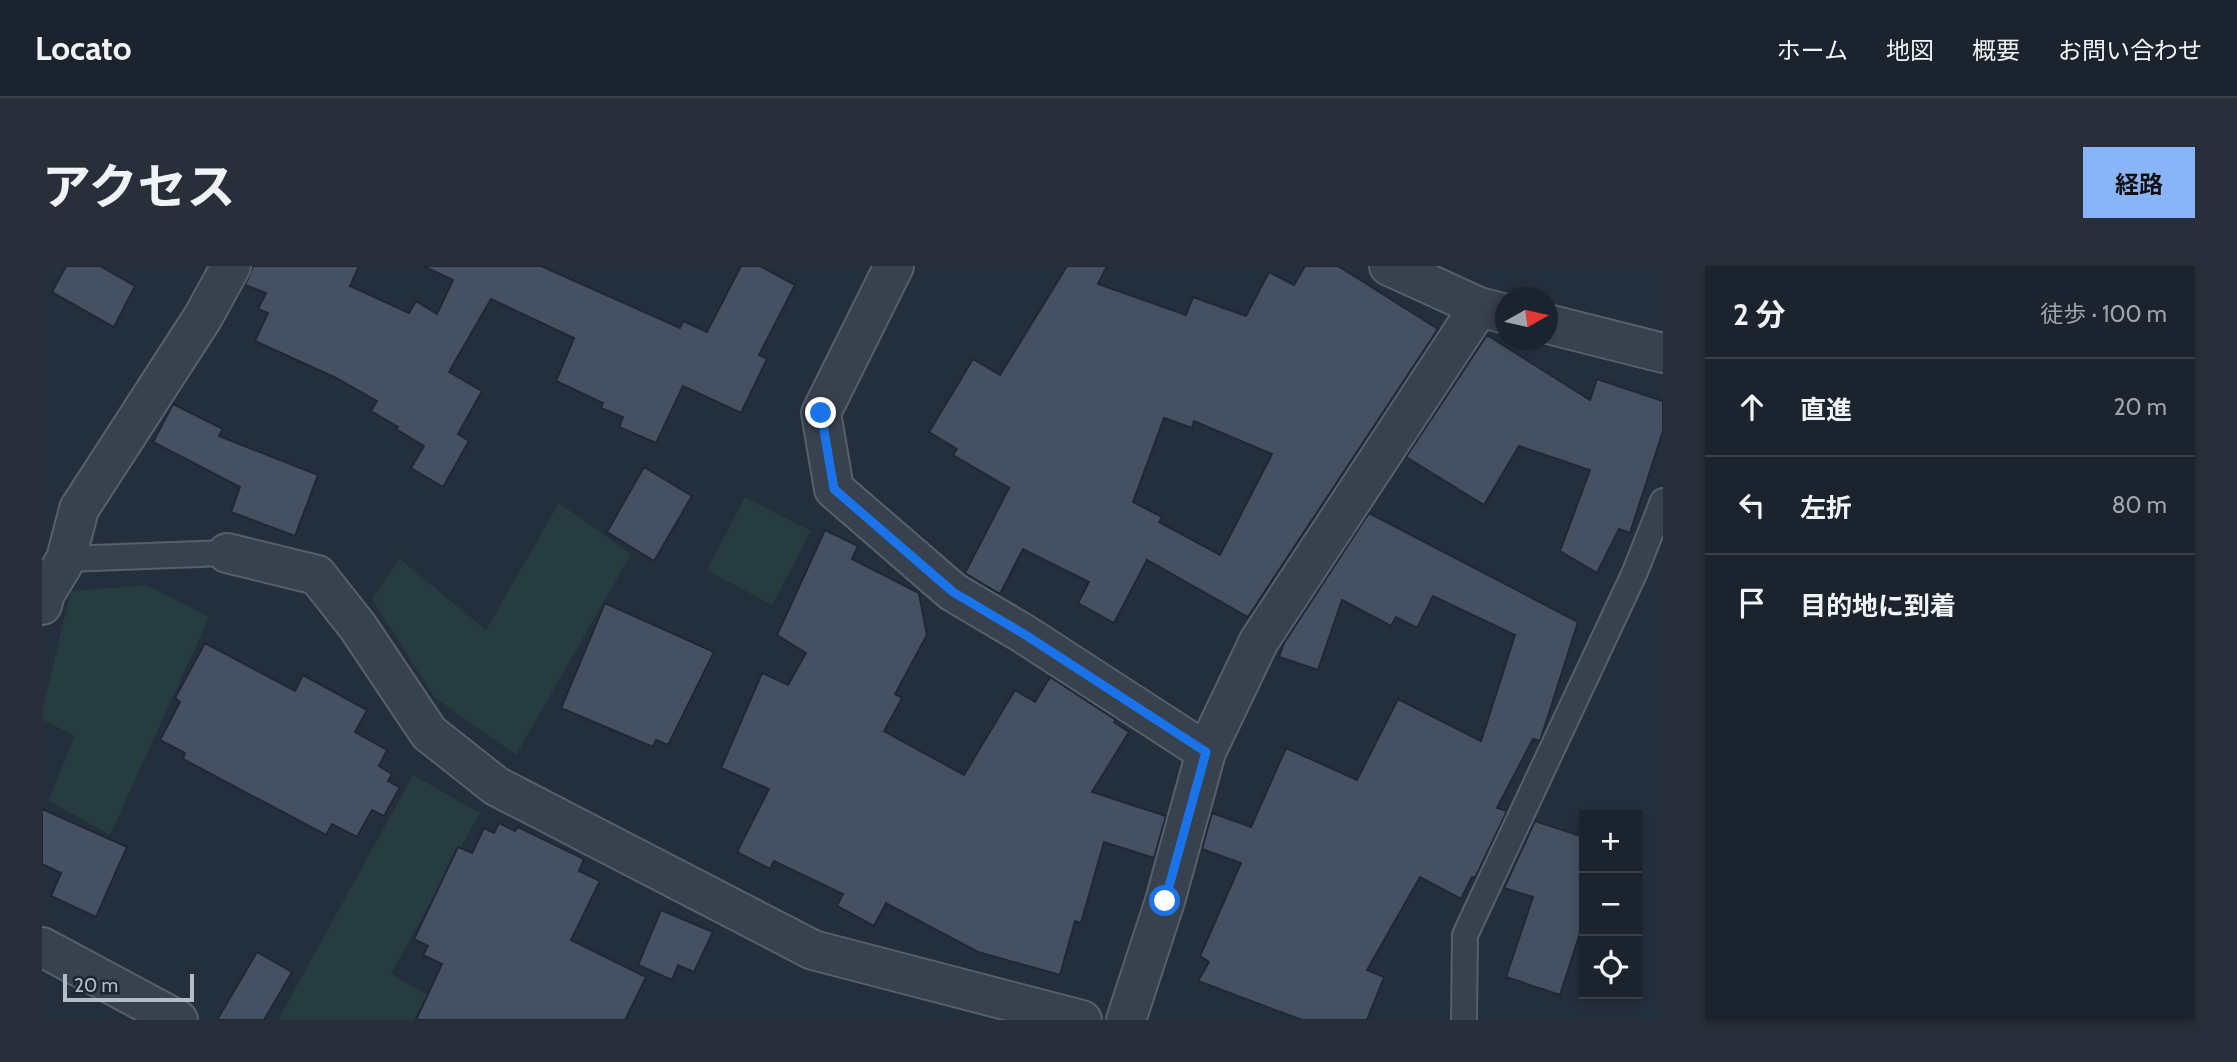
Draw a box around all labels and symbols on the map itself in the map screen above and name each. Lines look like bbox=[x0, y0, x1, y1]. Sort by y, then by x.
north arrow bbox=[1495, 287, 1558, 350]
route end bbox=[805, 397, 836, 428]
route start bbox=[1149, 885, 1180, 916]
scale bar bbox=[63, 971, 194, 1003]

